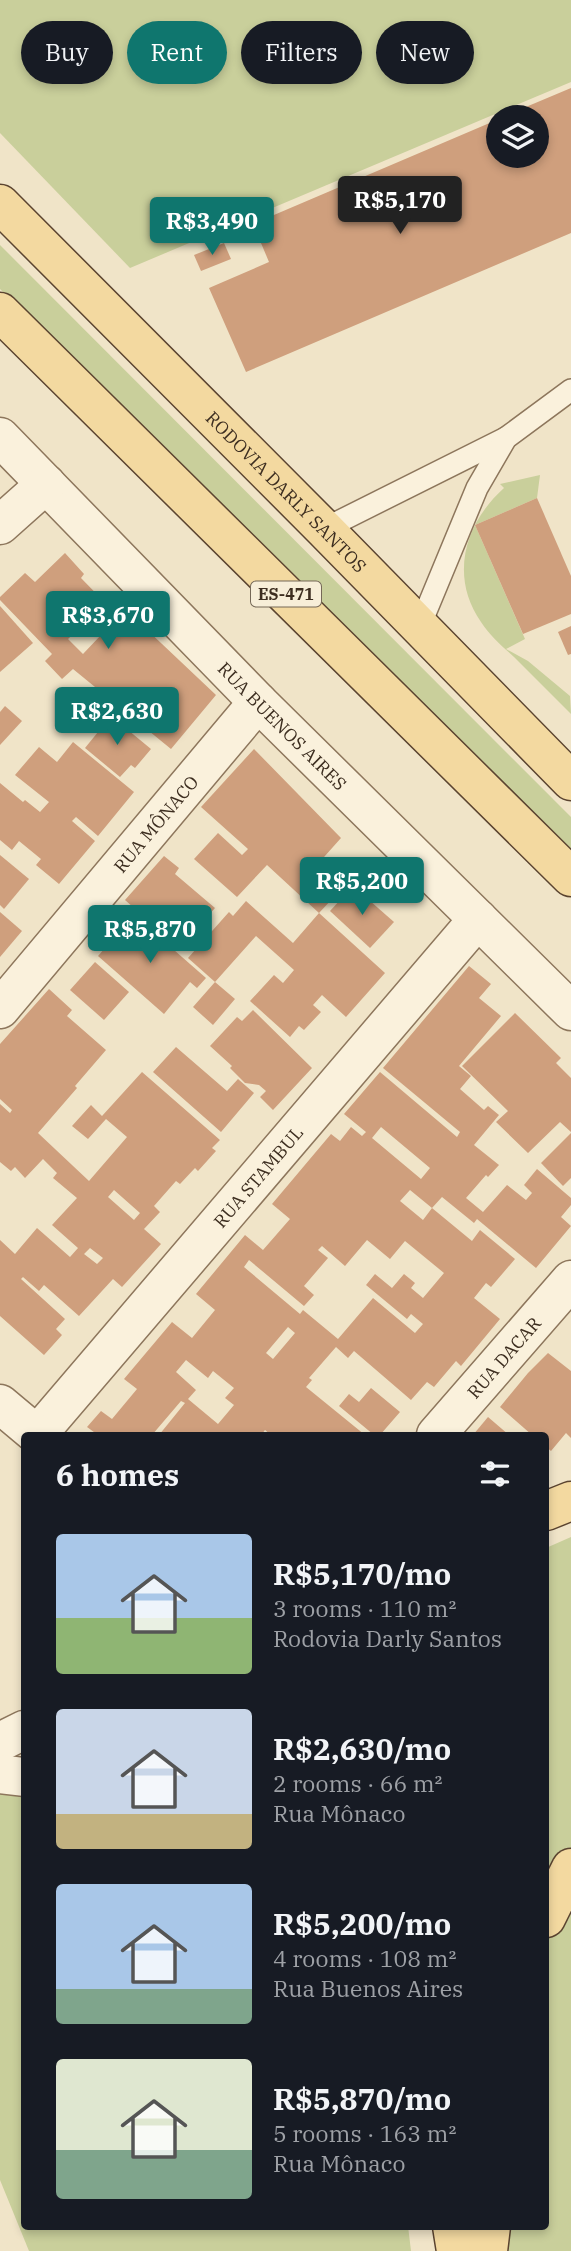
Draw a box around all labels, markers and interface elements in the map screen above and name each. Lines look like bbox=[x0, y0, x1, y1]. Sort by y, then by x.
chip: Buy bbox=[21, 21, 113, 84]
chip: Rent bbox=[127, 21, 227, 84]
chip: Filters bbox=[241, 21, 362, 84]
chip: New bbox=[376, 21, 474, 84]
map controls bbox=[486, 105, 549, 168]
button: layers bbox=[486, 105, 549, 168]
pin: R$5,170 bbox=[335, 176, 465, 236]
text: R$5,170 bbox=[354, 184, 446, 214]
pin: R$3,490 bbox=[147, 198, 277, 257]
text: R$3,490 bbox=[166, 205, 258, 235]
street label: RODOVIA DARLY SANTOS bbox=[201, 406, 372, 577]
road number: ES-471 bbox=[251, 582, 321, 607]
pin: R$3,670 bbox=[43, 592, 173, 651]
text: R$3,670 bbox=[62, 599, 154, 629]
street label: RUA BUENOS AIRES bbox=[213, 657, 352, 795]
pin: R$2,630 bbox=[52, 688, 182, 747]
text: R$2,630 bbox=[71, 695, 163, 725]
street label: RUA MÔNACO bbox=[108, 770, 203, 877]
pin: R$5,200 bbox=[297, 858, 427, 917]
text: R$5,200 bbox=[316, 865, 408, 895]
pin: R$5,870 bbox=[85, 906, 215, 965]
text: R$5,870 bbox=[104, 913, 196, 943]
street label: RUA STAMBUL bbox=[208, 1121, 308, 1232]
street label: RUA DACAR bbox=[462, 1312, 546, 1403]
text: 6 homes bbox=[56, 1455, 179, 1494]
icon: filters bbox=[476, 1455, 514, 1493]
text: R$5,170/mo bbox=[273, 1554, 451, 1593]
icon: home bbox=[112, 1562, 196, 1646]
text: 3 rooms · 110 m² bbox=[273, 1593, 456, 1623]
text: Rodovia Darly Santos bbox=[273, 1623, 502, 1653]
text: R$2,630/mo bbox=[273, 1729, 451, 1768]
icon: home bbox=[112, 1737, 196, 1821]
text: 2 rooms · 66 m² bbox=[273, 1768, 443, 1798]
text: Rua Mônaco bbox=[273, 1798, 405, 1828]
text: R$5,200/mo bbox=[273, 1904, 451, 1943]
icon: home bbox=[112, 1912, 196, 1996]
text: 4 rooms · 108 m² bbox=[273, 1943, 456, 1973]
text: Rua Buenos Aires bbox=[273, 1973, 463, 2003]
text: R$5,870/mo bbox=[273, 2079, 451, 2118]
icon: home bbox=[112, 2087, 196, 2171]
text: 5 rooms · 163 m² bbox=[273, 2118, 456, 2148]
text: Rua Mônaco bbox=[273, 2148, 405, 2178]

